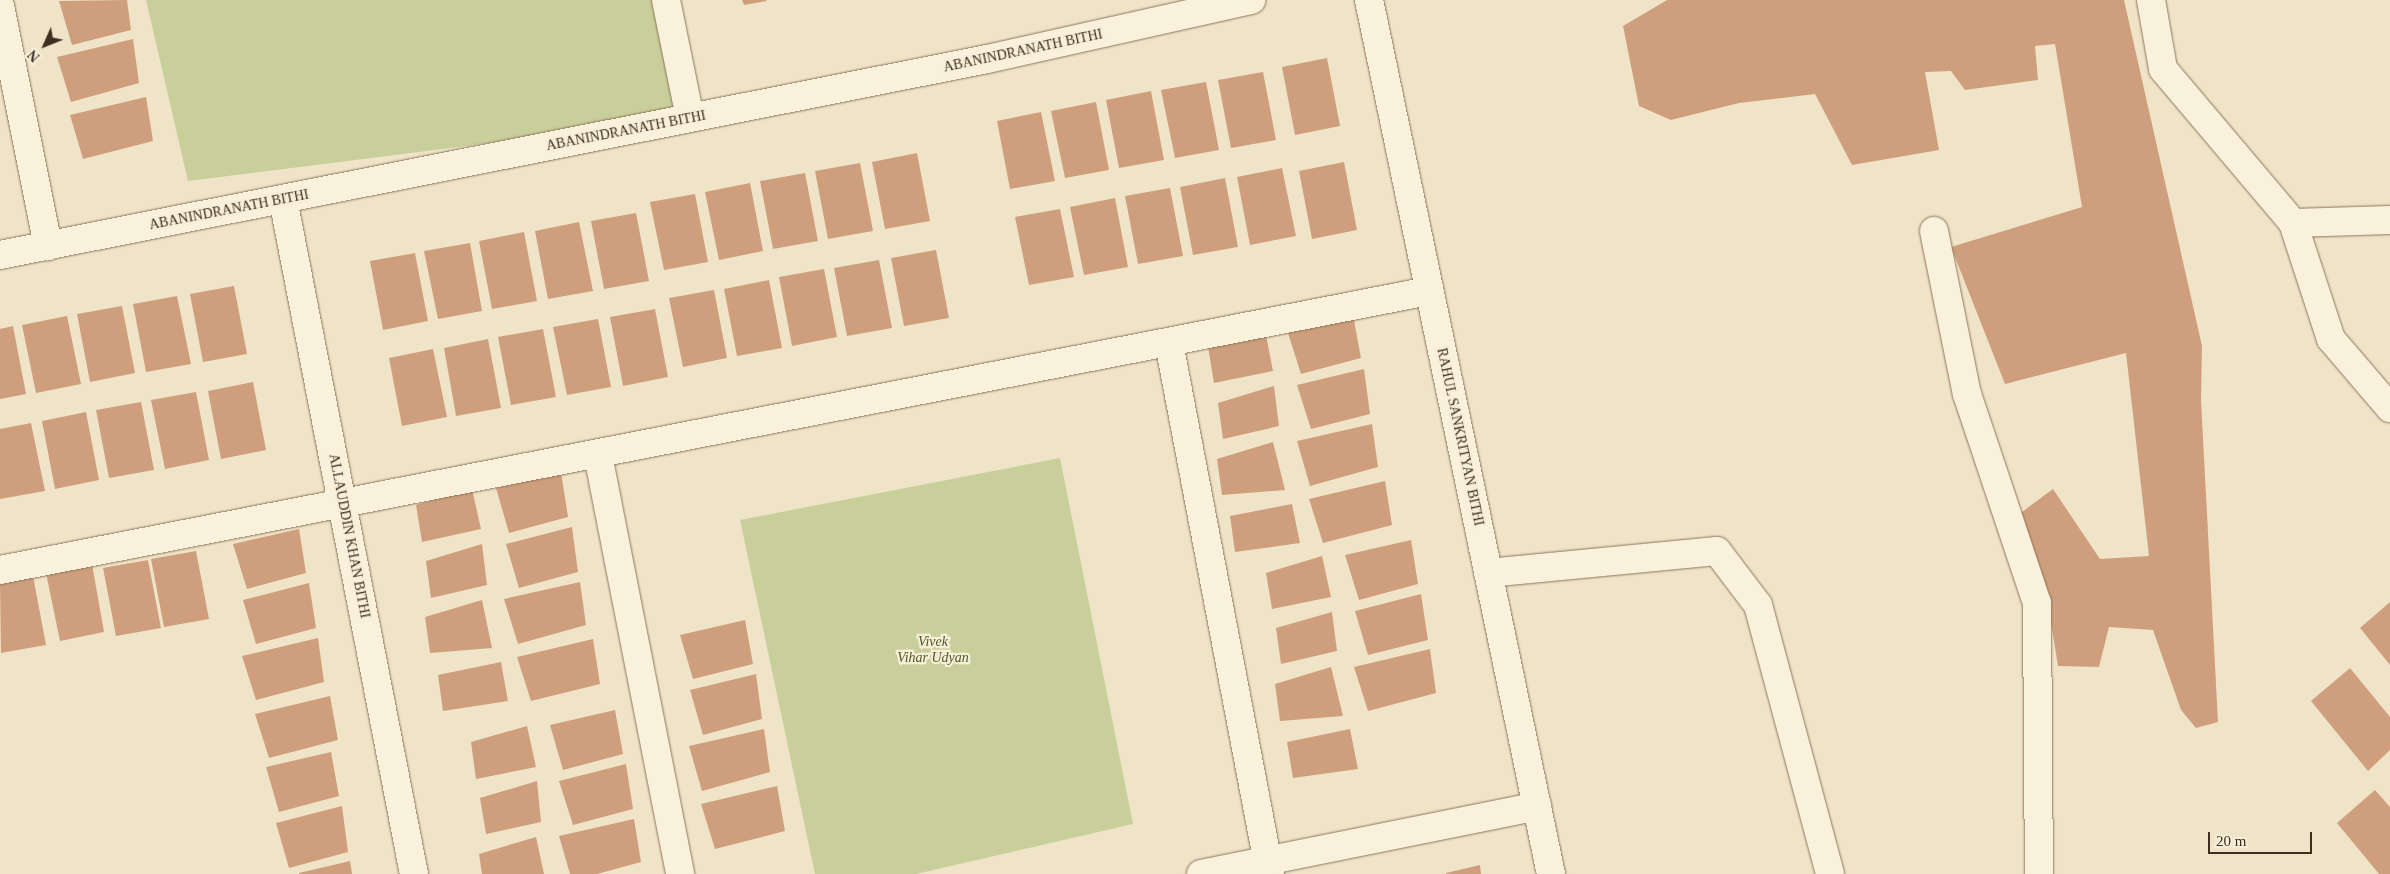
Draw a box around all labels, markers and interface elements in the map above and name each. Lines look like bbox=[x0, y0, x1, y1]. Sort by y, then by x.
north arrow bbox=[20, 20, 70, 70]
street label: ABANINDRANATH BITHI bbox=[942, 26, 1104, 76]
text: N bbox=[25, 47, 43, 65]
street label: ABANINDRANATH BITHI bbox=[545, 107, 707, 155]
street label: ABANINDRANATH BITHI bbox=[148, 186, 310, 234]
street label: RAHUL SANKRITYAN BITHI bbox=[1433, 346, 1487, 528]
street label: ALLAUDDIN KHAN BITHI bbox=[325, 452, 373, 620]
park label: Vivek Vihar Udyan bbox=[897, 634, 969, 666]
scale bar bbox=[2210, 822, 2314, 854]
text: 20 m bbox=[2216, 833, 2246, 849]

